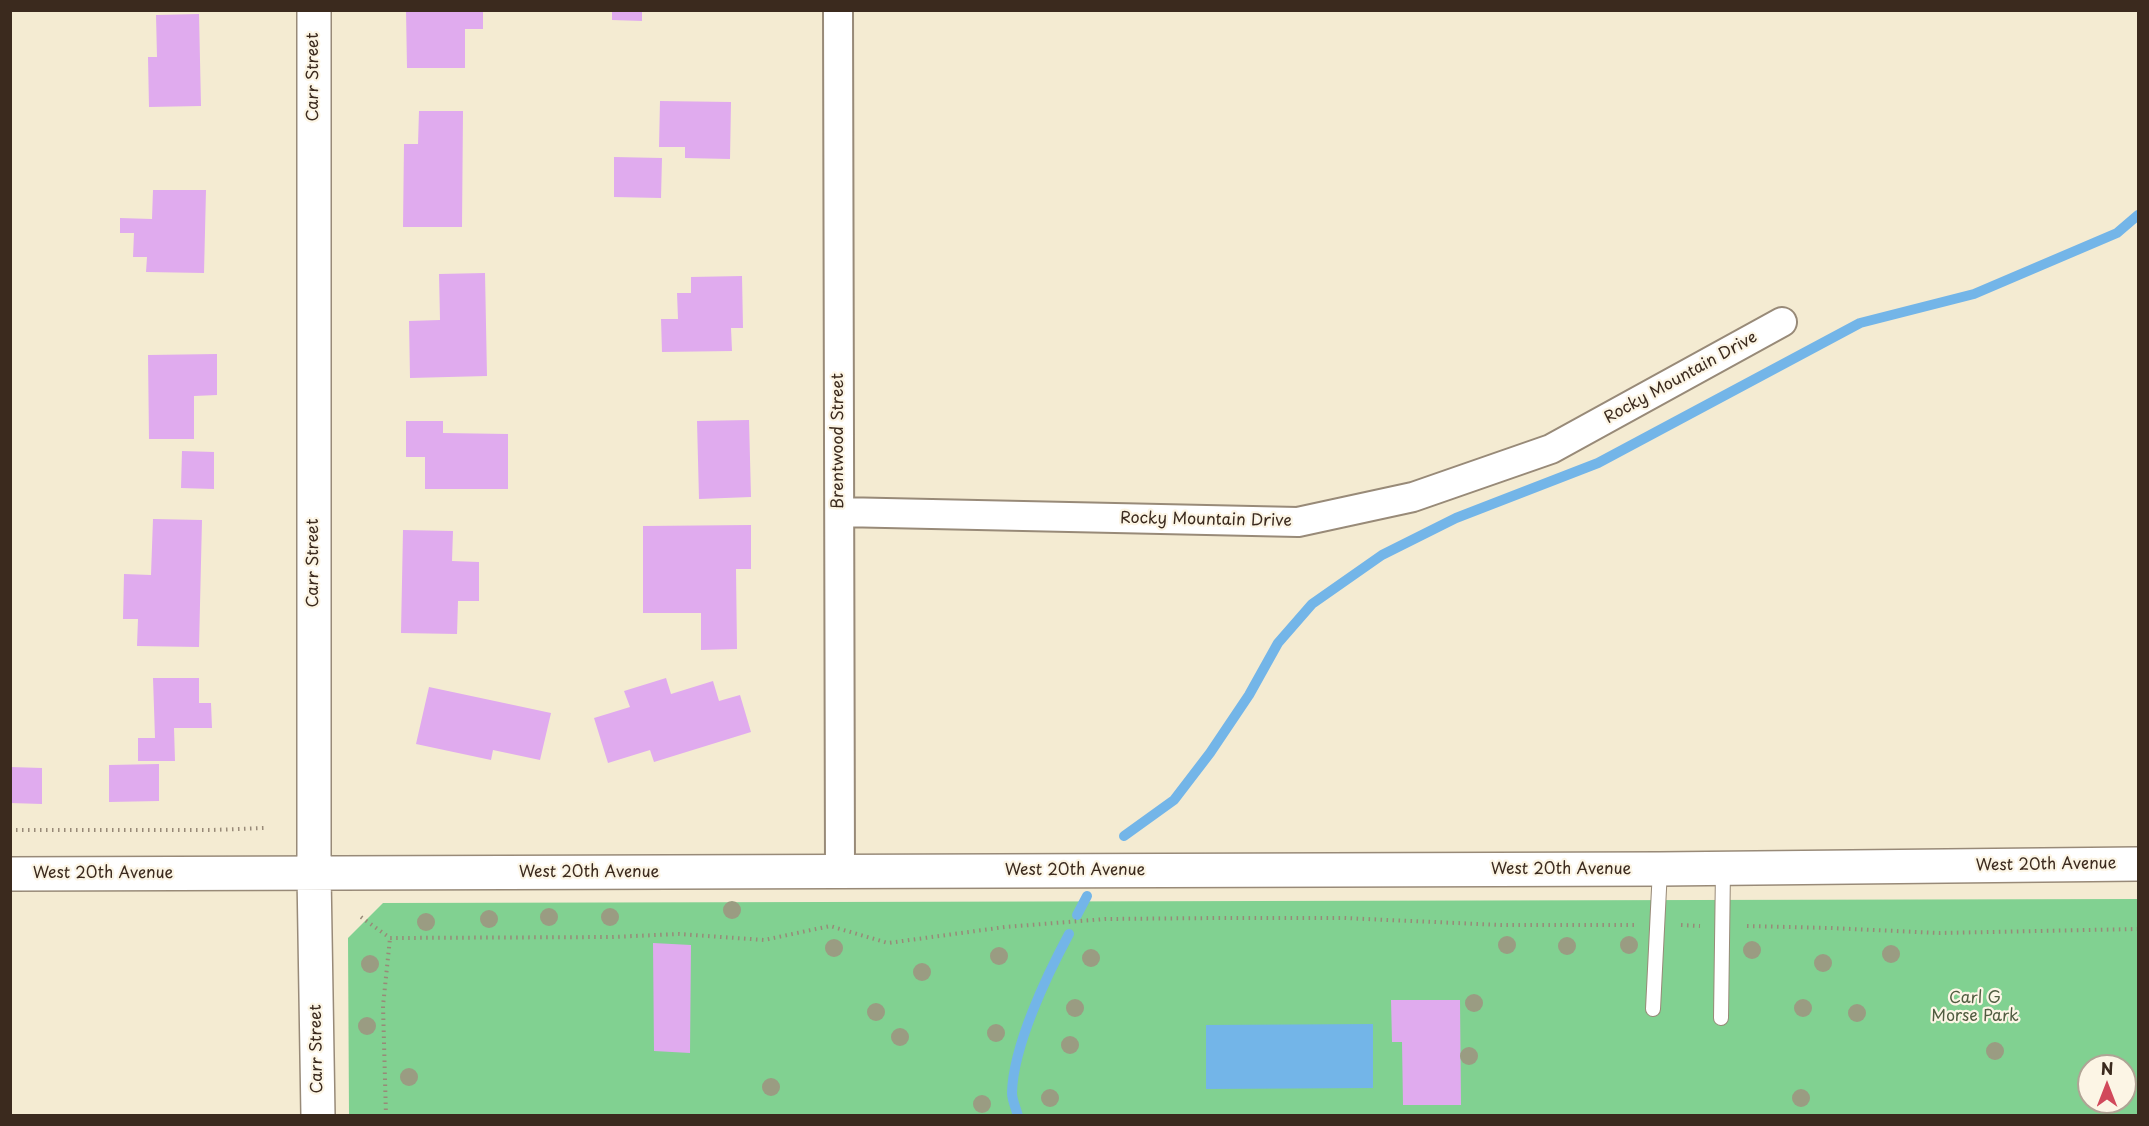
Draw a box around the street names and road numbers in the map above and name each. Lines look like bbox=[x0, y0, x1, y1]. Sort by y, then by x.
street label: Carr Street bbox=[304, 32, 324, 122]
street label: Rocky Mountain Drive bbox=[1601, 328, 1761, 428]
street label: Brentwood Street bbox=[829, 373, 849, 509]
street label: Rocky Mountain Drive bbox=[1120, 509, 1292, 531]
street label: Carr Street bbox=[304, 518, 324, 608]
street label: West 20th Avenue bbox=[1976, 854, 2116, 876]
street label: West 20th Avenue bbox=[1491, 860, 1631, 880]
street label: West 20th Avenue bbox=[1005, 861, 1145, 881]
street label: West 20th Avenue bbox=[519, 863, 659, 883]
street label: West 20th Avenue bbox=[33, 864, 173, 884]
street label: Carr Street bbox=[307, 1004, 327, 1094]

